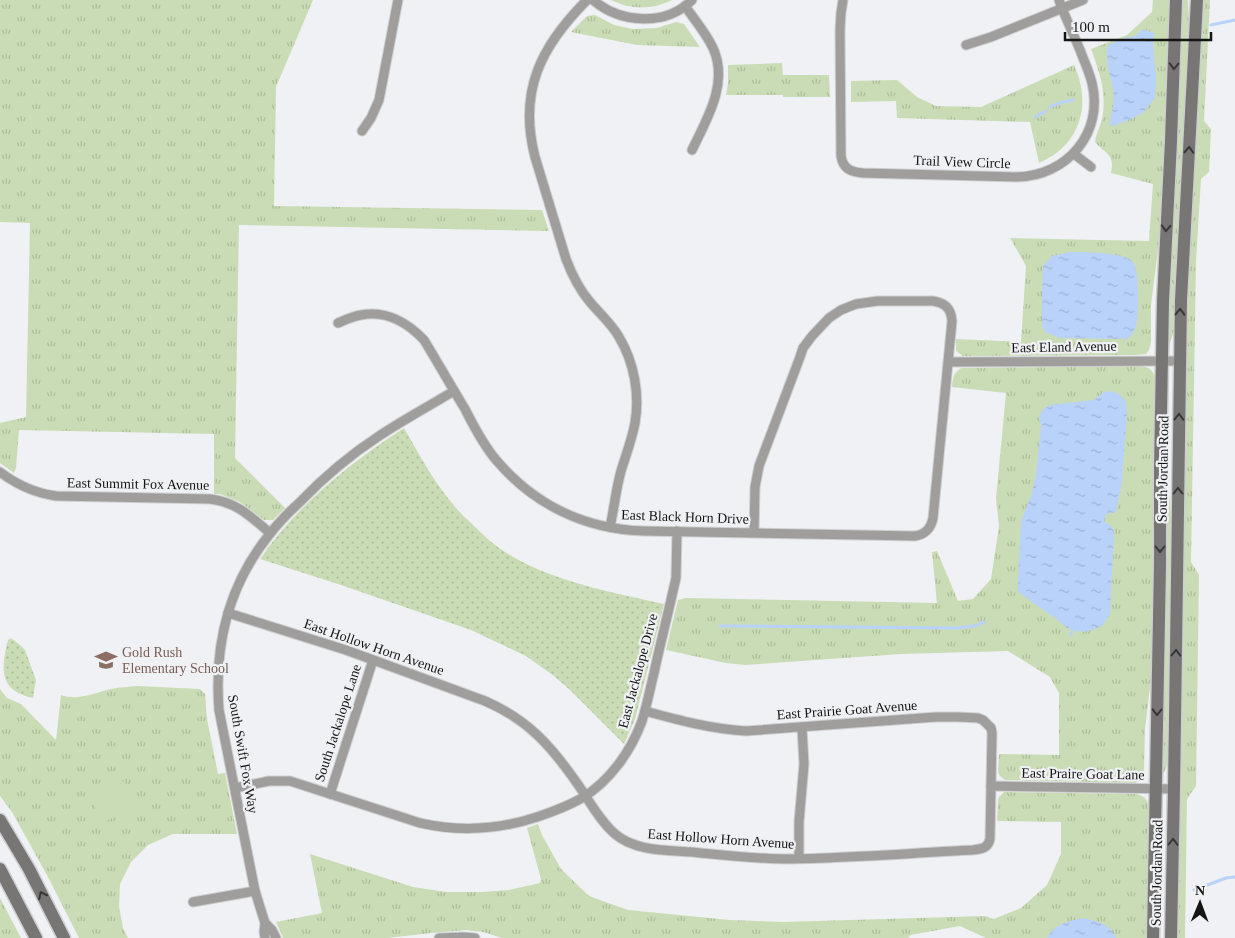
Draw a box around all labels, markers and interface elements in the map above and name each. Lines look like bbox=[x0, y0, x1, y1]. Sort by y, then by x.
scale bar bbox=[1065, 10, 1211, 42]
text: 100 m bbox=[1072, 19, 1110, 35]
one-way arrow bbox=[1169, 62, 1179, 70]
one-way arrow bbox=[1184, 146, 1195, 154]
street label: Trail View Circle bbox=[913, 153, 1011, 171]
one-way arrow bbox=[1161, 225, 1172, 233]
one-way arrow bbox=[1175, 308, 1186, 316]
street label: East Eland Avenue bbox=[1011, 339, 1117, 355]
one-way arrow bbox=[1174, 413, 1184, 420]
street label: South Jordan Road bbox=[1155, 416, 1171, 522]
street label: East Summit Fox Avenue bbox=[67, 475, 209, 493]
one-way arrow bbox=[1173, 486, 1183, 494]
street label: East Black Horn Drive bbox=[621, 507, 749, 527]
one-way arrow bbox=[1155, 546, 1165, 553]
street label: East Jackalope Drive bbox=[615, 612, 661, 730]
street label: East Hollow Horn Avenue bbox=[302, 616, 446, 678]
place label: Gold Rush Elementary School bbox=[122, 645, 229, 676]
school or university icon: Gold Rush Elementary School bbox=[93, 647, 119, 673]
one-way arrow bbox=[1171, 649, 1181, 656]
street label: South Jackalope Lane bbox=[312, 662, 364, 784]
street label: South Swift Fox Way bbox=[225, 693, 261, 815]
street label: East Prairie Goat Avenue bbox=[776, 698, 918, 722]
one-way arrow bbox=[1152, 708, 1162, 716]
street label: East Praire Goat Lane bbox=[1021, 765, 1145, 783]
street label: South Jordan Road bbox=[1149, 820, 1165, 926]
street label: East Hollow Horn Avenue bbox=[647, 826, 795, 852]
one-way arrow bbox=[1168, 838, 1178, 846]
north arrow bbox=[1175, 878, 1225, 928]
text: N bbox=[1195, 883, 1205, 898]
one-way arrow bbox=[38, 891, 48, 900]

